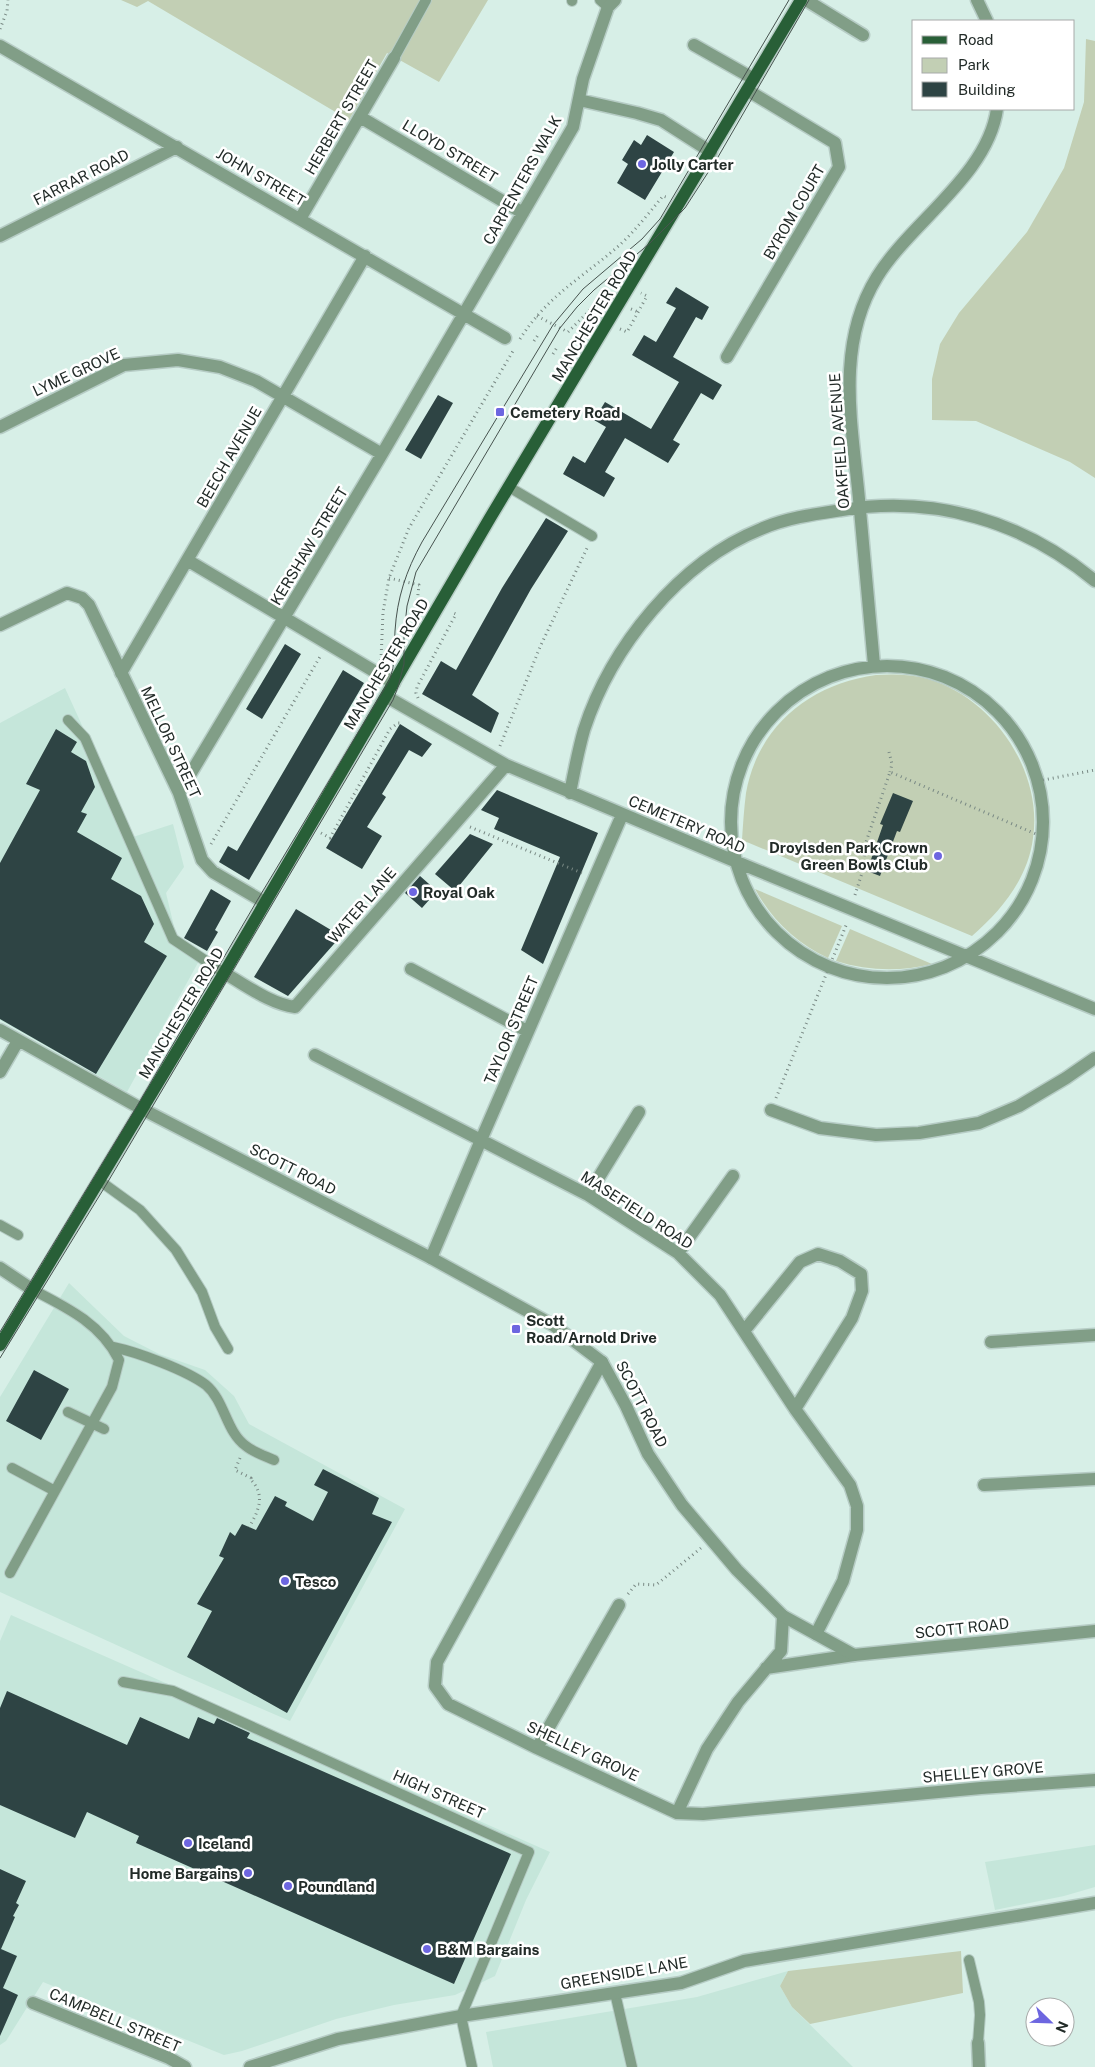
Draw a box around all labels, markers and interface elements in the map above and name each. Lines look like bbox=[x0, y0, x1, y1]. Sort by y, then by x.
legend bbox=[912, 20, 1075, 110]
text: Road bbox=[958, 31, 994, 48]
street label: HERBERT STREET bbox=[301, 56, 381, 177]
text: Park bbox=[958, 56, 990, 73]
text: Building bbox=[958, 81, 1016, 98]
street label: CARPENTERS WALK bbox=[479, 113, 565, 247]
street label: LLOYD STREET bbox=[400, 116, 501, 186]
street label: JOHN STREET bbox=[213, 145, 309, 209]
street label: FARRAR ROAD bbox=[30, 146, 132, 208]
place label: Jolly Carter bbox=[652, 156, 734, 173]
marker: Jolly Carter bbox=[636, 158, 648, 170]
street label: BYROM COURT bbox=[760, 161, 828, 263]
street label: MANCHESTER ROAD bbox=[548, 247, 640, 385]
street label: LYME GROVE bbox=[30, 344, 122, 400]
street label: OAKFIELD AVENUE bbox=[826, 373, 852, 509]
street label: BEECH AVENUE bbox=[193, 403, 265, 511]
place label: Cemetery Road bbox=[510, 404, 620, 421]
marker: Cemetery Road bbox=[494, 406, 506, 418]
street label: KERSHAW STREET bbox=[267, 484, 351, 608]
street label: MANCHESTER ROAD bbox=[340, 595, 432, 733]
street label: MELLOR STREET bbox=[138, 683, 204, 801]
street label: CEMETERY ROAD bbox=[626, 792, 748, 856]
place label: Droylsden Park Crown Green Bowls Club bbox=[769, 839, 928, 873]
marker: Droylsden Park Crown Green Bowls Club bbox=[932, 850, 944, 862]
street label: WATER LANE bbox=[325, 864, 399, 946]
place label: Royal Oak bbox=[423, 884, 495, 901]
marker: Royal Oak bbox=[407, 886, 419, 898]
street label: MANCHESTER ROAD bbox=[135, 944, 227, 1082]
street label: TAYLOR STREET bbox=[480, 973, 542, 1087]
street label: SCOTT ROAD bbox=[247, 1140, 339, 1198]
street label: MASEFIELD ROAD bbox=[578, 1167, 696, 1253]
place label: Scott Road/Arnold Drive bbox=[526, 1312, 657, 1346]
marker: Scott Road/Arnold Drive bbox=[510, 1323, 522, 1335]
street label: SCOTT ROAD bbox=[613, 1358, 671, 1450]
place label: Tesco bbox=[295, 1573, 337, 1590]
marker: Tesco bbox=[279, 1575, 291, 1587]
street label: SCOTT ROAD bbox=[914, 1615, 1010, 1641]
street label: SHELLEY GROVE bbox=[524, 1718, 642, 1784]
street label: SHELLEY GROVE bbox=[922, 1758, 1044, 1786]
street label: HIGH STREET bbox=[391, 1766, 488, 1822]
place label: Iceland bbox=[198, 1835, 251, 1852]
marker: Iceland bbox=[182, 1837, 194, 1849]
place label: Home Bargains bbox=[129, 1865, 238, 1882]
marker: Home Bargains bbox=[242, 1867, 254, 1879]
place label: Poundland bbox=[298, 1878, 375, 1895]
marker: Poundland bbox=[282, 1880, 294, 1892]
place label: B&M Bargains bbox=[437, 1941, 539, 1958]
marker: B&M Bargains bbox=[421, 1943, 433, 1955]
street label: GREENSIDE LANE bbox=[559, 1953, 689, 1993]
street label: CAMPBELL STREET bbox=[47, 1985, 183, 2055]
north arrow bbox=[1025, 1997, 1075, 2047]
text: N bbox=[1052, 2019, 1071, 2035]

